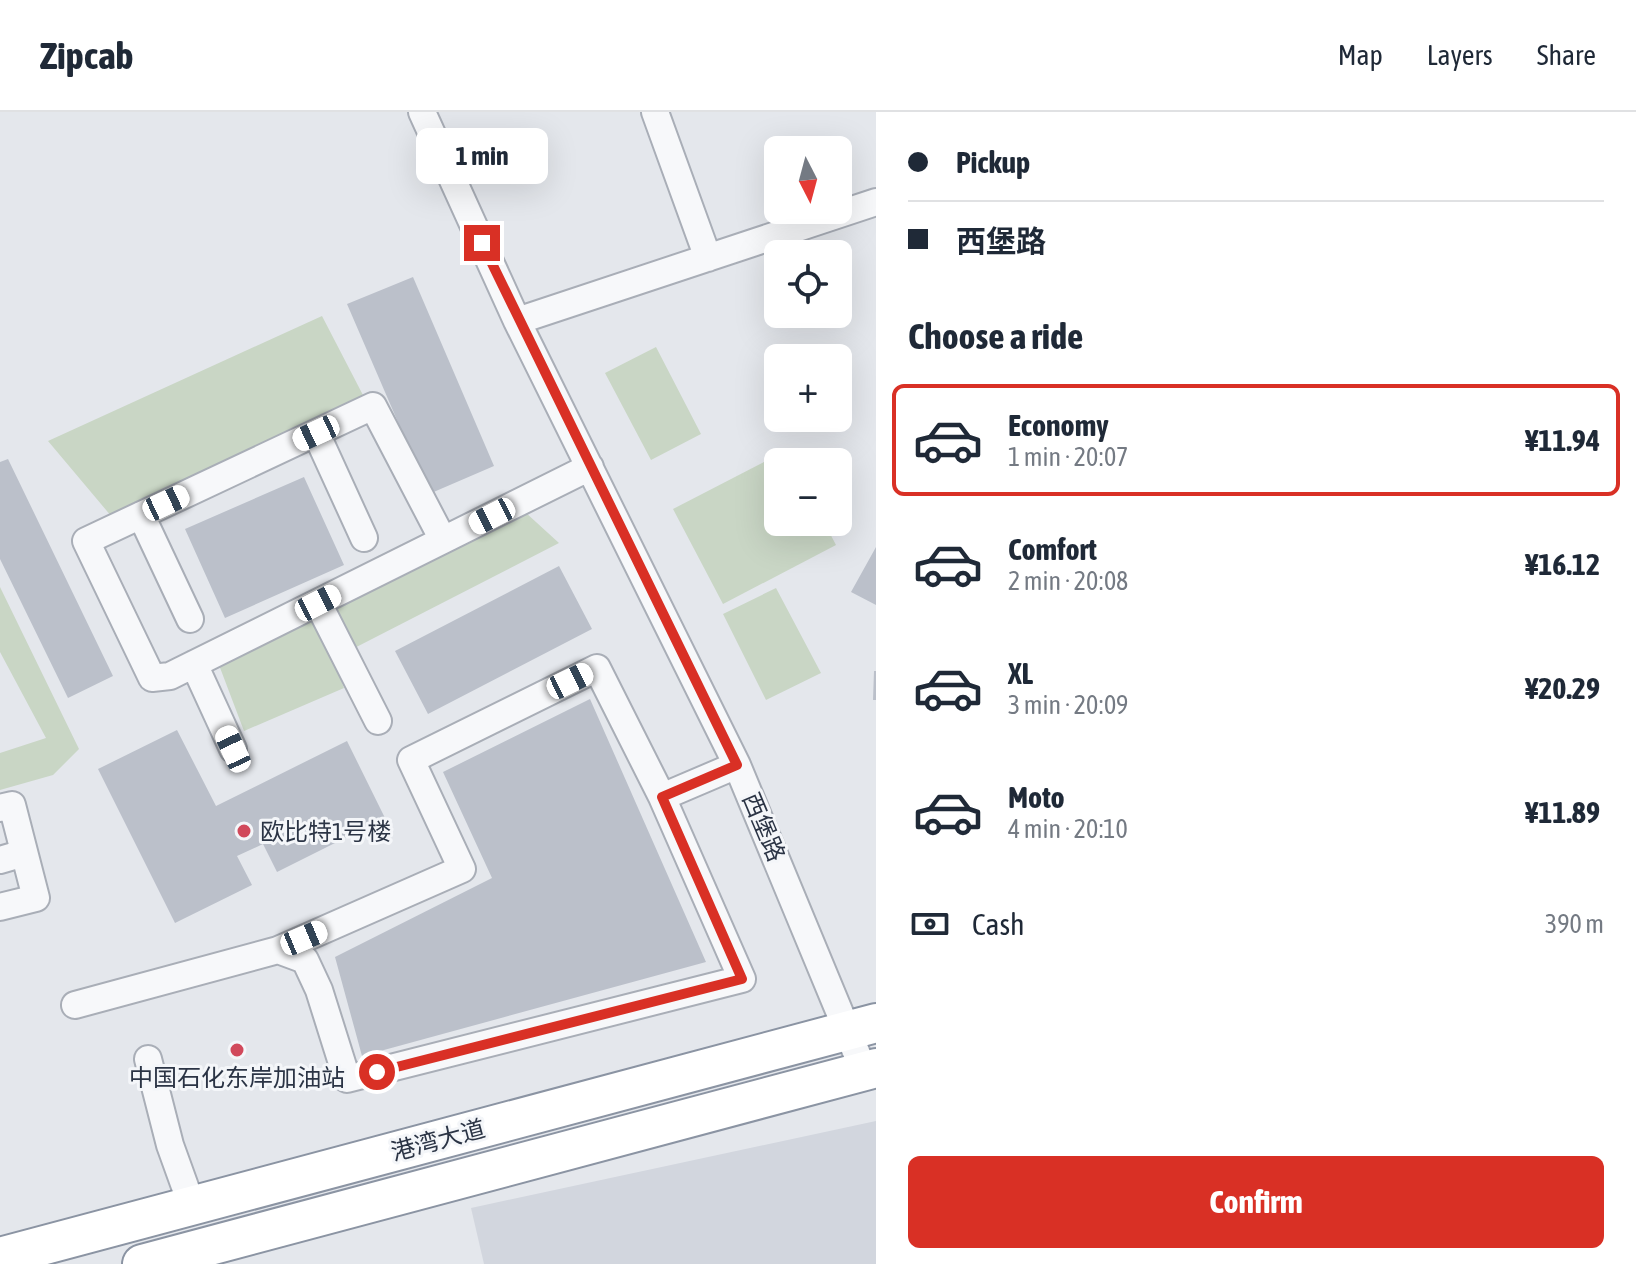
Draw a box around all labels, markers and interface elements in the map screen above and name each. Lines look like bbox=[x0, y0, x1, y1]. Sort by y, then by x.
text: Zipcab bbox=[40, 34, 134, 77]
text: Map bbox=[1338, 39, 1383, 71]
text: Layers bbox=[1427, 39, 1493, 71]
text: Share bbox=[1537, 39, 1596, 71]
callout: 1 min bbox=[416, 127, 548, 183]
north arrow bbox=[764, 136, 852, 224]
map controls bbox=[764, 136, 852, 536]
text: 1 min bbox=[455, 141, 509, 171]
text: Pickup bbox=[956, 145, 1030, 179]
text: 西堡路 bbox=[956, 224, 1046, 258]
route end bbox=[464, 225, 500, 261]
button: locate bbox=[764, 240, 852, 328]
text: Choose a ride bbox=[908, 315, 1083, 357]
button: + bbox=[764, 344, 852, 432]
icon: car bbox=[912, 404, 984, 476]
text: Economy bbox=[1008, 408, 1109, 442]
car bbox=[289, 412, 343, 454]
text: ¥11.94 bbox=[1525, 423, 1600, 457]
text: 1 min · 20:07 bbox=[1008, 442, 1128, 472]
button: − bbox=[764, 448, 852, 536]
car bbox=[139, 482, 193, 524]
car bbox=[465, 494, 519, 538]
icon: car bbox=[912, 528, 984, 600]
text: Comfort bbox=[1008, 532, 1097, 566]
text: ¥16.12 bbox=[1525, 547, 1600, 581]
text: 2 min · 20:08 bbox=[1008, 566, 1128, 596]
car bbox=[291, 581, 345, 625]
icon: car bbox=[912, 652, 984, 724]
text: XL bbox=[1008, 656, 1033, 690]
car bbox=[543, 660, 597, 702]
text: ¥20.29 bbox=[1525, 671, 1600, 705]
text: 3 min · 20:09 bbox=[1008, 690, 1128, 720]
car bbox=[212, 722, 254, 776]
icon: car bbox=[912, 776, 984, 848]
text: Moto bbox=[1008, 780, 1065, 814]
street label: 西堡路 bbox=[738, 789, 790, 865]
text: ¥11.89 bbox=[1525, 795, 1600, 829]
text: 4 min · 20:10 bbox=[1008, 814, 1128, 844]
place label: 欧比特1号楼 bbox=[260, 818, 391, 845]
marker: 欧比特1号楼 bbox=[235, 822, 253, 840]
icon: cash bbox=[908, 902, 952, 946]
text: Cash bbox=[972, 907, 1025, 941]
text: 390 m bbox=[1545, 909, 1604, 939]
car bbox=[277, 918, 331, 958]
marker: 中国石化东岸加油站 bbox=[228, 1041, 246, 1059]
route start bbox=[359, 1054, 395, 1090]
place label: 中国石化东岸加油站 bbox=[129, 1064, 345, 1091]
street label: 港湾大道 bbox=[388, 1115, 488, 1165]
button: Confirm bbox=[908, 1156, 1604, 1248]

